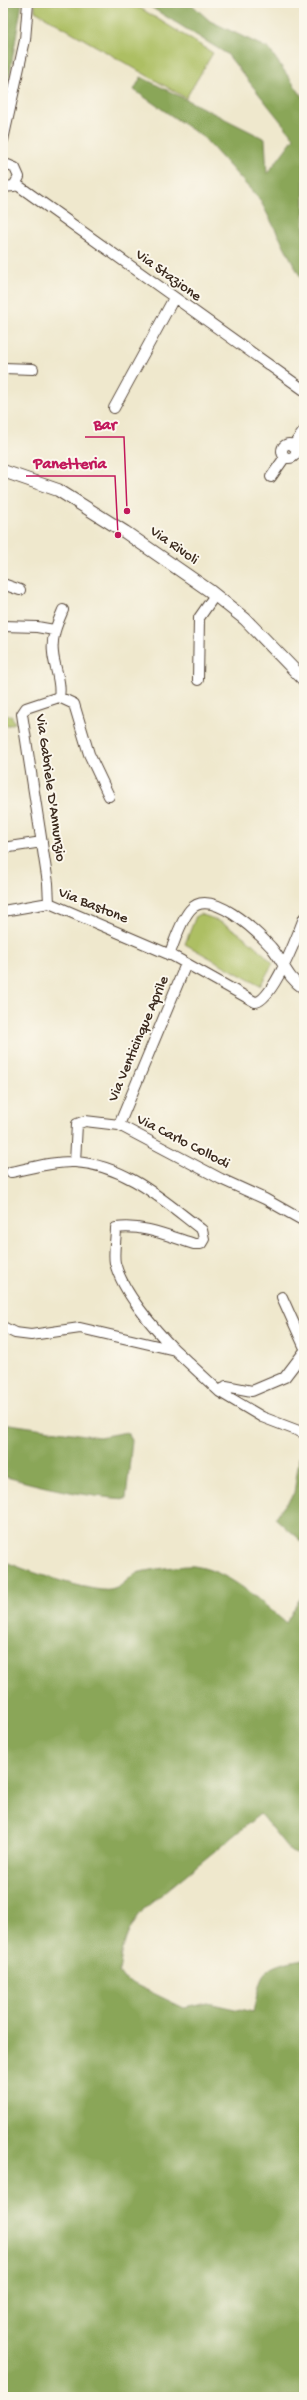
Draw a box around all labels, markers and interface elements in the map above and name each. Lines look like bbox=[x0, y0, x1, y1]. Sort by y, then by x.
street label: Via Stazione bbox=[131, 245, 205, 306]
callout: Bar bbox=[85, 409, 124, 437]
text: Bar bbox=[93, 417, 119, 436]
callout: Panetteria bbox=[26, 448, 115, 476]
text: Panetteria bbox=[33, 456, 108, 475]
street label: Via Rivoli bbox=[145, 522, 202, 569]
street label: Via Gabriele D'Annunzio bbox=[31, 712, 69, 863]
street label: Via Bastone bbox=[54, 883, 131, 928]
street label: Via Venticinque Aprile bbox=[104, 973, 174, 1105]
street label: Via Carlo Collodi bbox=[132, 1110, 233, 1173]

